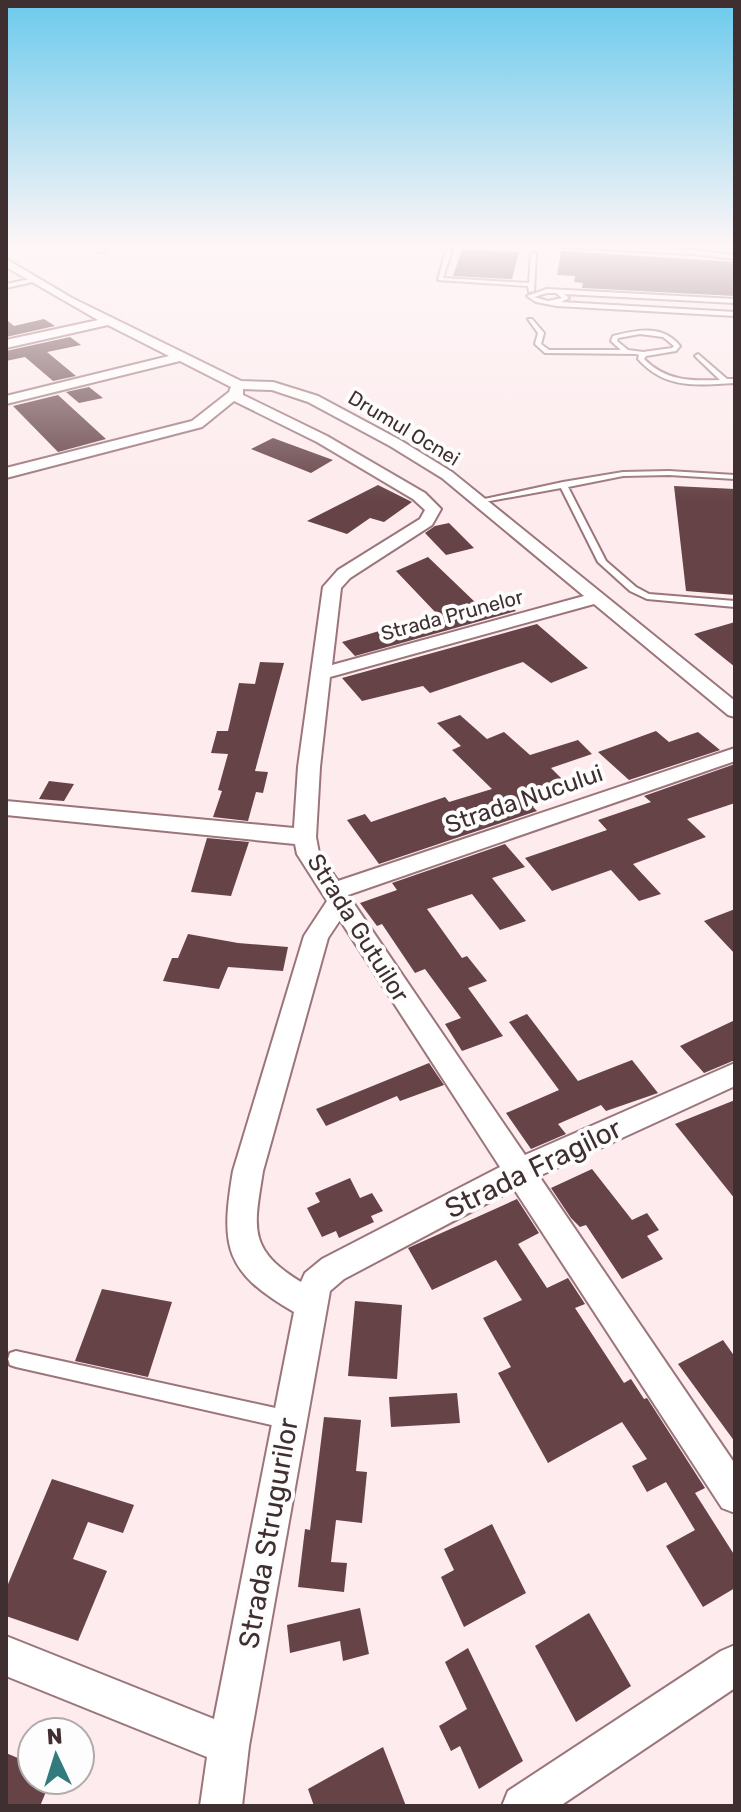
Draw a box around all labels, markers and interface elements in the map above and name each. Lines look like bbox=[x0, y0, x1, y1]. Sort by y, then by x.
street label: Drumul Ocnei bbox=[344, 385, 464, 471]
street label: Strada Prunelor bbox=[378, 584, 526, 646]
street label: Strada Nucului bbox=[442, 759, 606, 839]
street label: Strada Gutuilor bbox=[301, 849, 415, 1007]
street label: Strada Fragilor bbox=[440, 1111, 627, 1225]
street label: Strada Strugurilor bbox=[232, 1415, 305, 1651]
north arrow bbox=[16, 1716, 96, 1796]
text: N bbox=[46, 1723, 63, 1751]

